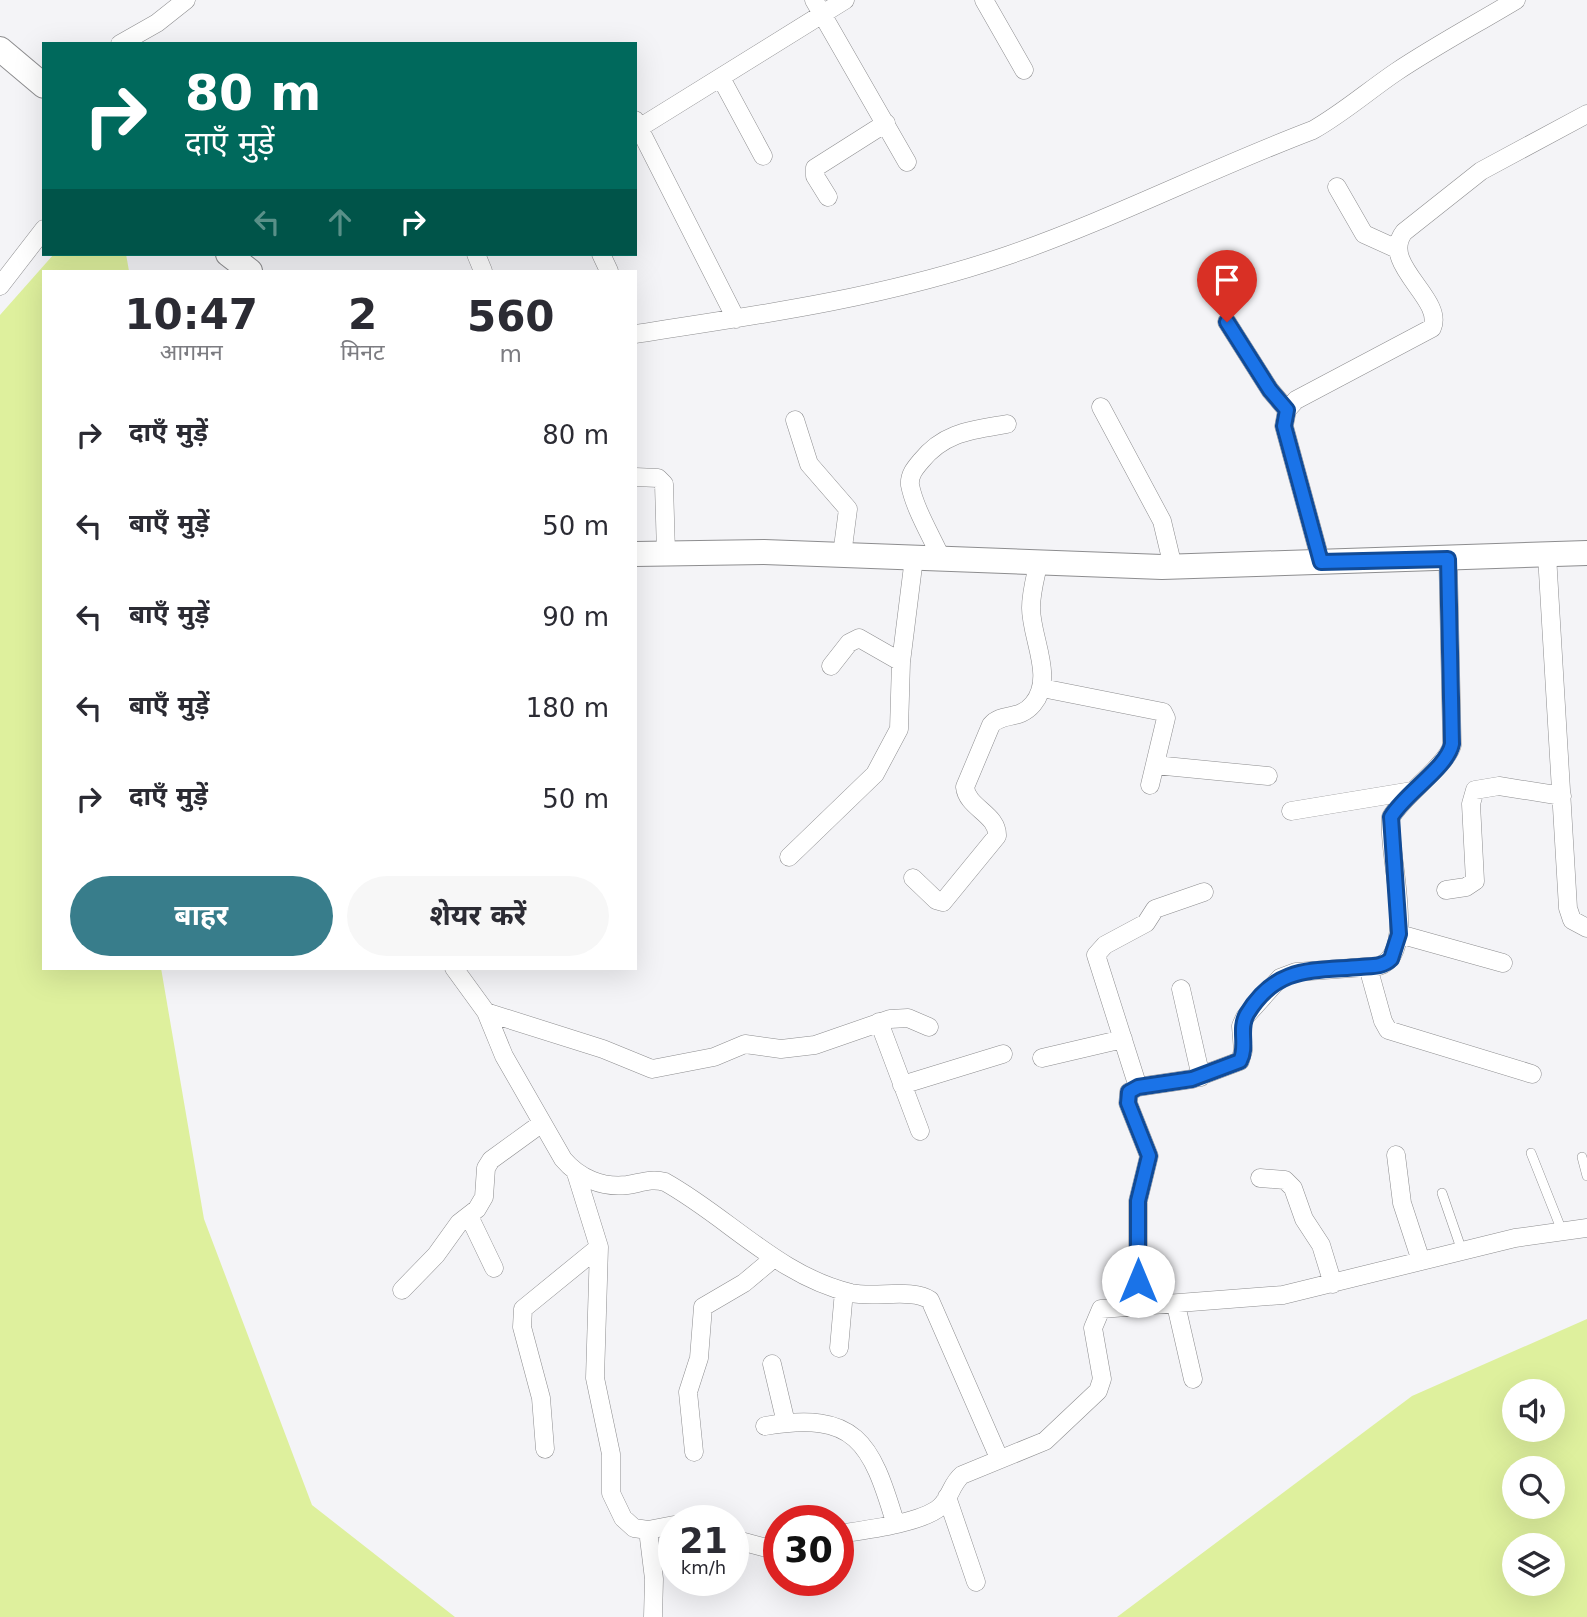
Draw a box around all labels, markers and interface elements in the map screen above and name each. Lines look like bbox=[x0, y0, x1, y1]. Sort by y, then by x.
text: 80 m bbox=[185, 65, 321, 122]
icon: right bbox=[70, 70, 161, 161]
text: दाएँ मुड़ें bbox=[185, 124, 274, 162]
icon: left bbox=[248, 203, 286, 241]
icon: ahead bbox=[321, 203, 359, 241]
icon: right bbox=[394, 203, 432, 241]
pin bbox=[1197, 250, 1257, 322]
icon: arrive bbox=[1208, 261, 1246, 299]
text: 10:47 bbox=[124, 290, 258, 339]
text: 2 bbox=[348, 290, 377, 339]
text: 560 bbox=[467, 292, 555, 341]
text: आगमन bbox=[160, 339, 223, 365]
text: मिनट bbox=[340, 339, 385, 365]
text: m bbox=[500, 341, 522, 367]
icon: right bbox=[70, 416, 108, 454]
text: दाएँ मुड़ें bbox=[129, 417, 208, 447]
text: 80 m bbox=[542, 420, 609, 450]
icon: left bbox=[70, 507, 108, 545]
text: बाएँ मुड़ें bbox=[129, 508, 209, 538]
text: 50 m bbox=[542, 511, 609, 541]
icon: left bbox=[70, 598, 108, 636]
text: बाएँ मुड़ें bbox=[129, 599, 209, 629]
text: 90 m bbox=[542, 602, 609, 632]
icon: left bbox=[70, 689, 108, 727]
text: बाएँ मुड़ें bbox=[129, 690, 209, 720]
text: 180 m bbox=[526, 693, 609, 723]
icon: right bbox=[70, 780, 108, 818]
text: दाएँ मुड़ें bbox=[129, 781, 208, 811]
text: 50 m bbox=[542, 784, 609, 814]
button: बाहर bbox=[70, 876, 333, 956]
button: शेयर करें bbox=[347, 876, 609, 956]
position arrow bbox=[1101, 1244, 1175, 1318]
map controls bbox=[1502, 1379, 1565, 1596]
button: sound bbox=[1502, 1379, 1565, 1442]
button: search bbox=[1502, 1456, 1565, 1519]
speed limit sign: 30 bbox=[763, 1505, 854, 1596]
text: 21 bbox=[679, 1521, 728, 1561]
button: layers bbox=[1502, 1533, 1565, 1596]
text: km/h bbox=[681, 1557, 726, 1578]

